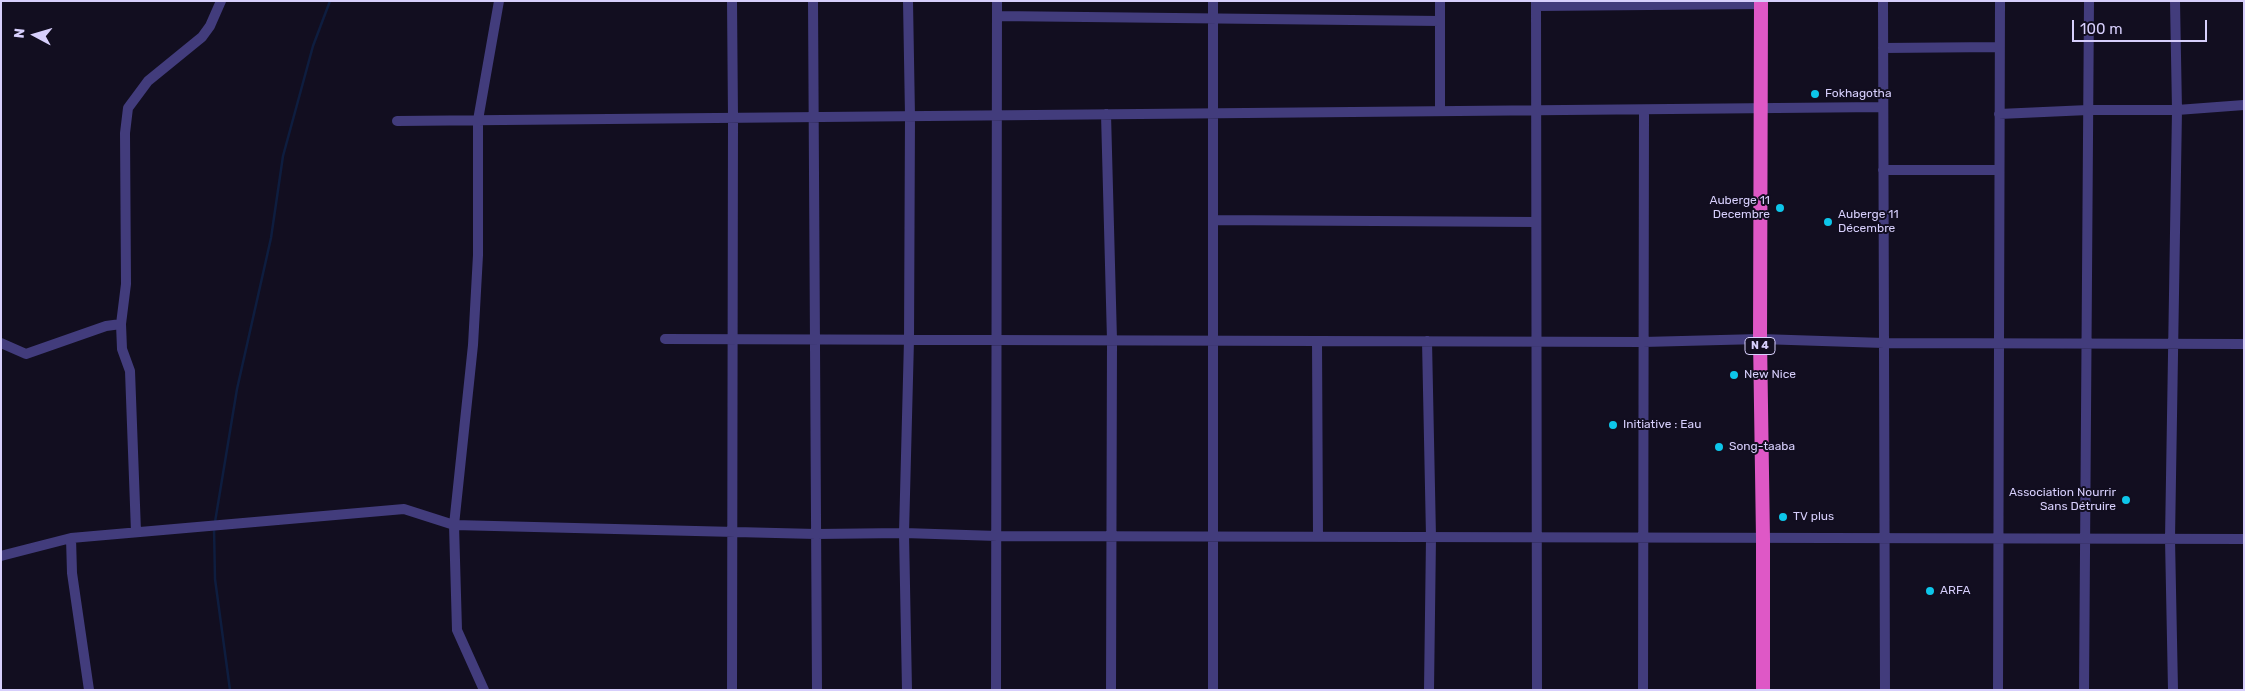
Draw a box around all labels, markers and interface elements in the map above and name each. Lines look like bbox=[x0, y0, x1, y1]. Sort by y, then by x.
north arrow bbox=[10, 10, 60, 60]
scale bar bbox=[2075, 10, 2210, 42]
text: 100 m bbox=[2080, 20, 2122, 38]
text: N bbox=[11, 27, 29, 39]
place label: Fokhagotha bbox=[1825, 87, 1892, 101]
marker: Fokhagotha bbox=[1809, 88, 1821, 100]
place label: Auberge 11 Decembre bbox=[1709, 194, 1770, 222]
marker: Auberge 11 Decembre bbox=[1774, 202, 1786, 214]
place label: Auberge 11 Décembre bbox=[1838, 208, 1899, 236]
marker: Auberge 11 Décembre bbox=[1822, 216, 1834, 228]
road number: N 4 bbox=[1745, 338, 1775, 354]
place label: New Nice bbox=[1744, 368, 1796, 382]
marker: New Nice bbox=[1728, 369, 1740, 381]
place label: Initiative : Eau bbox=[1623, 418, 1701, 432]
marker: Initiative : Eau bbox=[1607, 419, 1619, 431]
place label: Song-taaba bbox=[1729, 440, 1795, 454]
marker: Song-taaba bbox=[1713, 441, 1725, 453]
place label: Association Nourrir Sans Détruire bbox=[2009, 486, 2116, 514]
marker: Association Nourrir Sans Détruire bbox=[2120, 494, 2132, 506]
place label: TV plus bbox=[1793, 510, 1834, 524]
marker: TV plus bbox=[1777, 511, 1789, 523]
place label: ARFA bbox=[1940, 584, 1970, 598]
marker: ARFA bbox=[1924, 585, 1936, 597]

